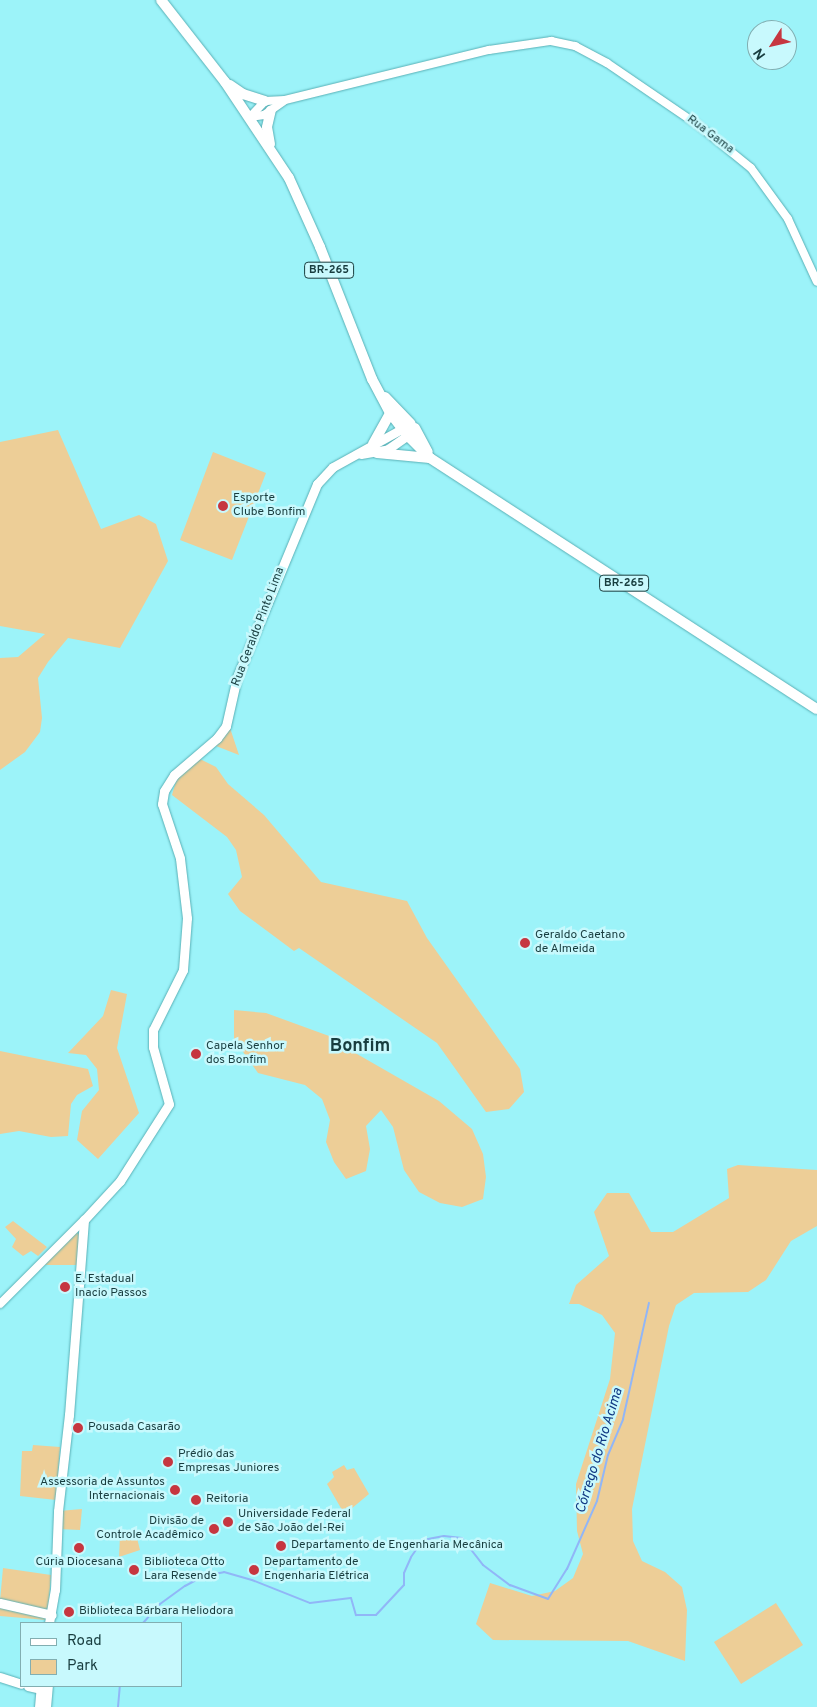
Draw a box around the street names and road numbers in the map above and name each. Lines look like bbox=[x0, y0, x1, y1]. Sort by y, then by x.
street label: Rua Gama bbox=[684, 113, 736, 157]
road number: BR-265 bbox=[304, 262, 354, 278]
street label: Rua Geraldo Pinto Lima bbox=[230, 566, 288, 688]
road number: BR-265 bbox=[599, 574, 649, 592]

